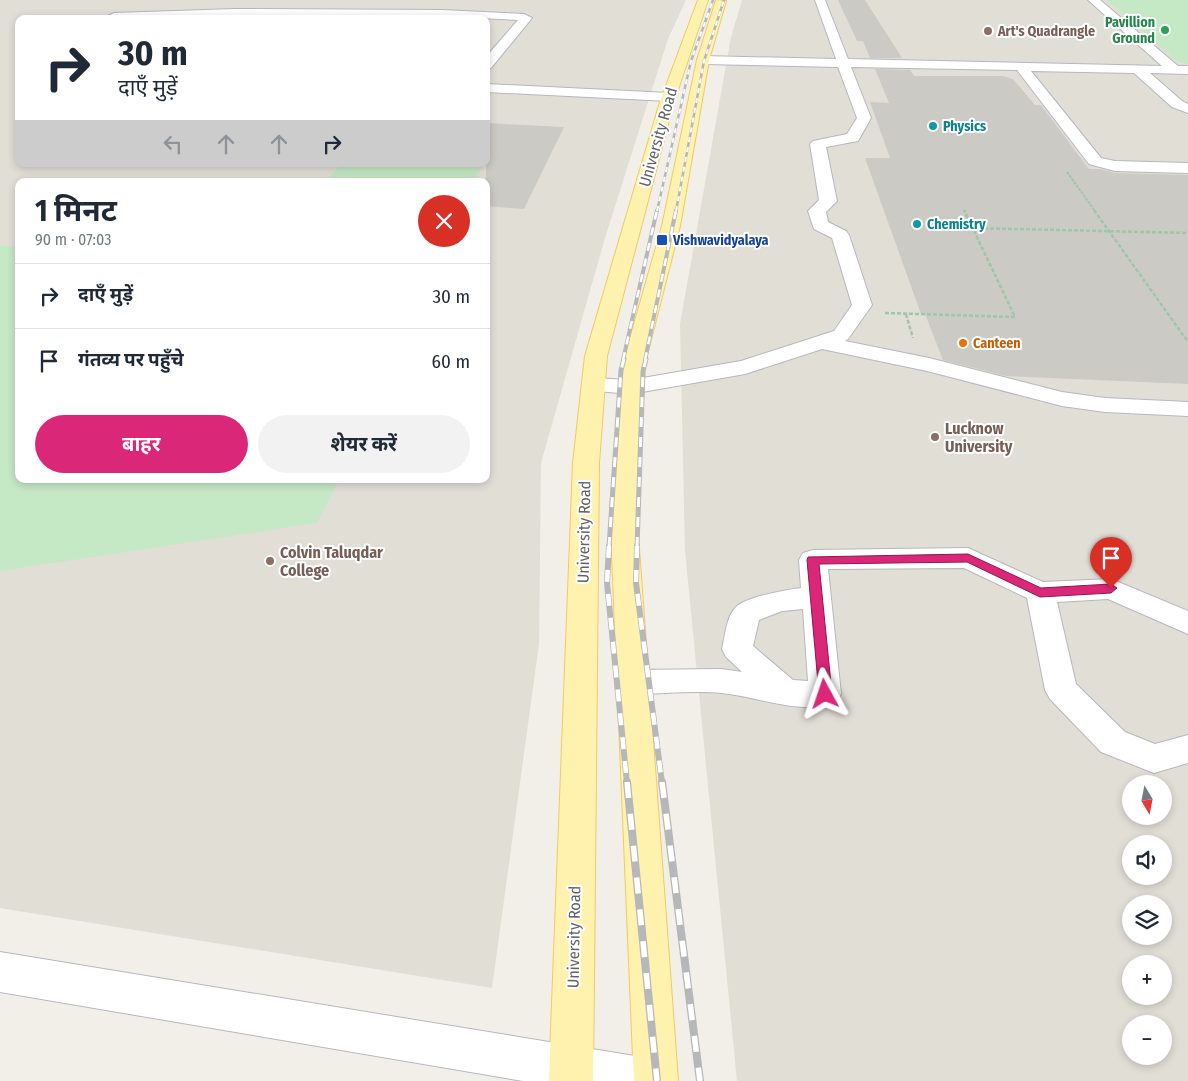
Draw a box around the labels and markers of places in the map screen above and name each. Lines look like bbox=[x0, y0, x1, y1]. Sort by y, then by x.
place label: Pavillion Ground bbox=[1105, 14, 1155, 47]
place label: Art's Quadrangle bbox=[997, 23, 1095, 40]
marker: Pavillion Ground bbox=[1159, 24, 1171, 36]
marker: Art's Quadrangle bbox=[982, 25, 994, 37]
place label: Physics bbox=[943, 118, 986, 135]
marker: Physics bbox=[927, 120, 939, 132]
place label: Chemistry bbox=[927, 216, 986, 233]
marker: Chemistry bbox=[911, 218, 923, 230]
place label: Vishwavidyalaya bbox=[672, 232, 769, 249]
marker: Vishwavidyalaya bbox=[655, 233, 669, 247]
place label: Canteen bbox=[973, 335, 1021, 352]
marker: Canteen bbox=[957, 337, 969, 349]
place label: Lucknow University bbox=[945, 419, 1013, 456]
marker: Lucknow University bbox=[929, 431, 941, 443]
pin bbox=[1090, 537, 1132, 588]
place label: Colvin Taluqdar College bbox=[280, 543, 383, 580]
marker: Colvin Taluqdar College bbox=[264, 555, 276, 567]

